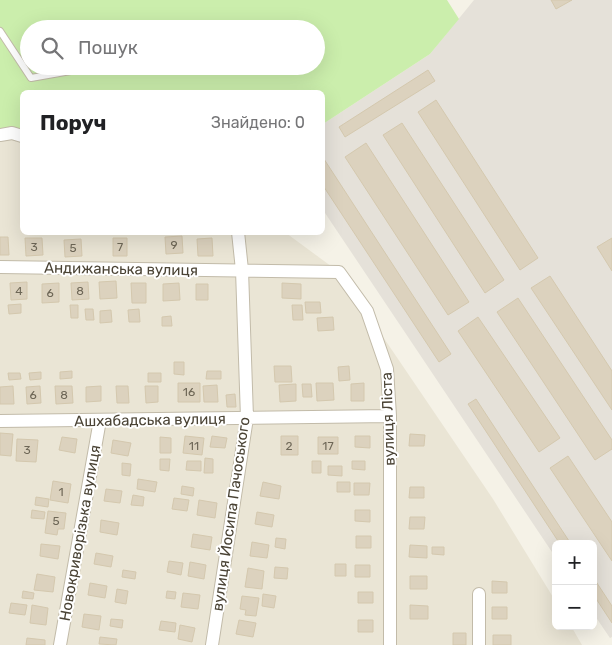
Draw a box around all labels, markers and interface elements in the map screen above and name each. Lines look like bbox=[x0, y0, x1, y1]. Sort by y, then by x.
search box bbox=[20, 20, 325, 75]
icon: search bbox=[38, 34, 66, 62]
text: Пошук bbox=[78, 36, 138, 59]
text: Поруч bbox=[40, 110, 106, 135]
text: Знайдено: 0 bbox=[211, 113, 305, 132]
house number: 9 bbox=[170, 238, 178, 252]
house number: 3 bbox=[30, 240, 38, 254]
house number: 7 bbox=[117, 240, 123, 254]
house number: 5 bbox=[69, 241, 77, 255]
street label: Андижанська вулиця bbox=[44, 259, 198, 279]
house number: 4 bbox=[15, 284, 23, 298]
house number: 8 bbox=[76, 284, 84, 298]
house number: 6 bbox=[46, 286, 54, 300]
street label: вулиця Ліста bbox=[377, 372, 399, 466]
house number: 16 bbox=[183, 385, 195, 399]
house number: 6 bbox=[29, 388, 37, 402]
house number: 8 bbox=[60, 388, 68, 402]
street label: Ашхабадська вулиця bbox=[74, 410, 226, 430]
street label: вулиця Йосипа Пачоського bbox=[208, 416, 254, 612]
house number: 11 bbox=[189, 439, 199, 453]
house number: 2 bbox=[285, 439, 293, 453]
house number: 17 bbox=[322, 439, 334, 453]
house number: 3 bbox=[23, 443, 31, 457]
street label: Новокриворізька вулиця bbox=[56, 443, 104, 623]
house number: 1 bbox=[58, 485, 64, 499]
house number: 5 bbox=[52, 514, 60, 528]
map controls bbox=[552, 540, 597, 630]
button: + bbox=[552, 540, 597, 585]
button: − bbox=[552, 585, 597, 630]

